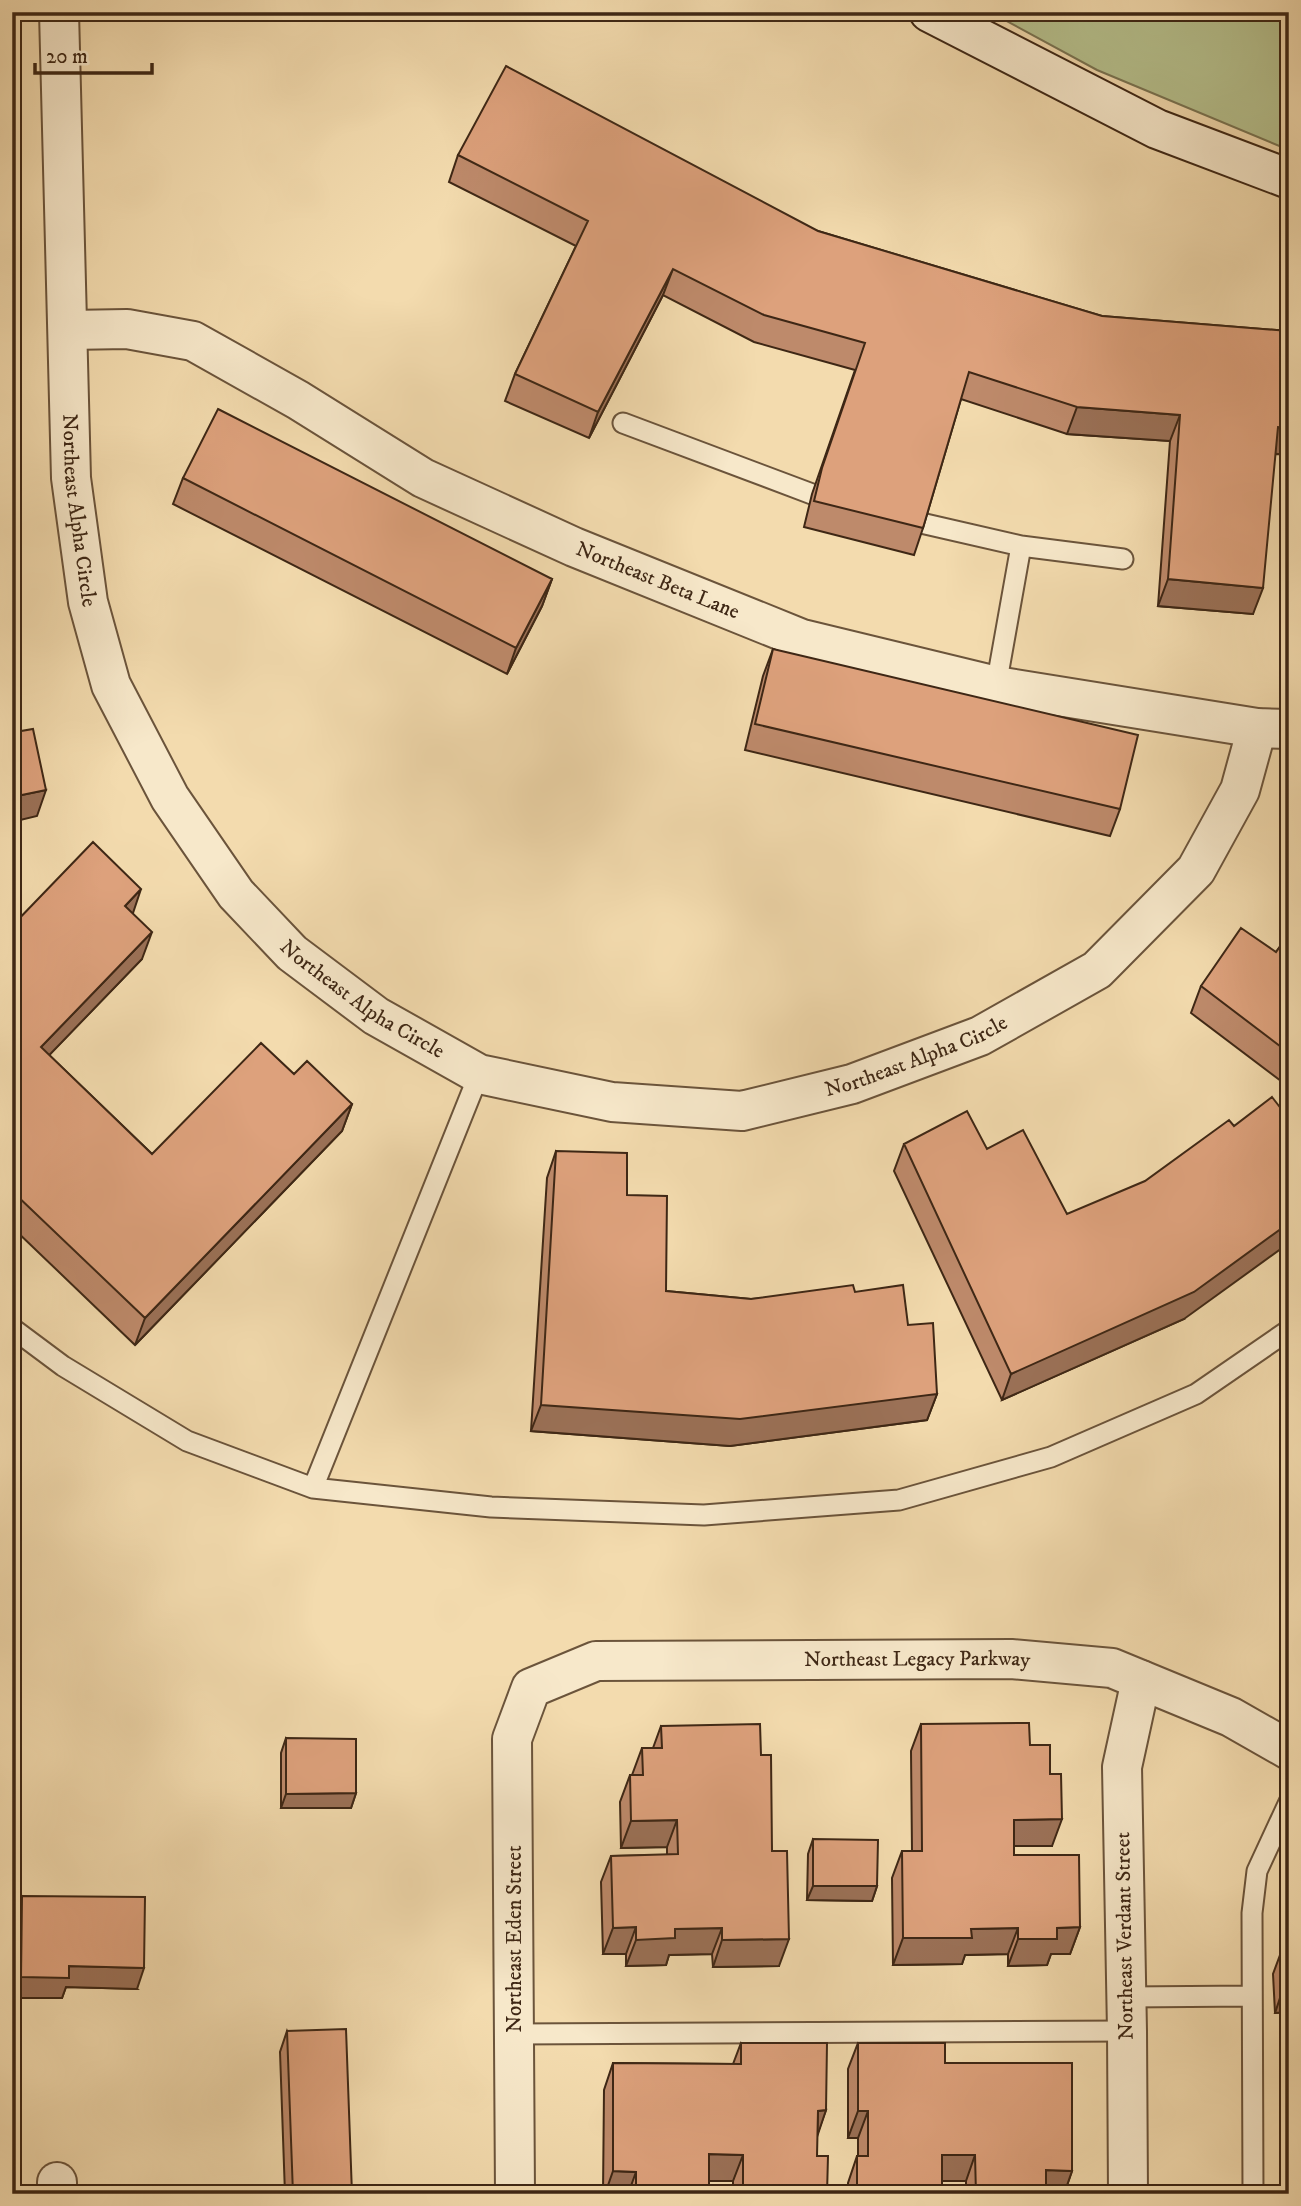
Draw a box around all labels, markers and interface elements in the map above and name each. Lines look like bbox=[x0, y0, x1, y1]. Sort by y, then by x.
scale bar bbox=[35, 32, 152, 76]
text: 20 m bbox=[46, 44, 88, 70]
street label: Northeast Alpha Circle bbox=[56, 414, 102, 610]
street label: Northeast Beta Lane bbox=[572, 536, 743, 625]
street label: Northeast Alpha Circle bbox=[274, 935, 449, 1065]
street label: Northeast Alpha Circle bbox=[822, 1010, 1013, 1103]
street label: Northeast Legacy Parkway bbox=[804, 1646, 1032, 1674]
street label: Northeast Verdant Street bbox=[1110, 1831, 1140, 2040]
street label: Northeast Eden Street bbox=[502, 1845, 528, 2033]

